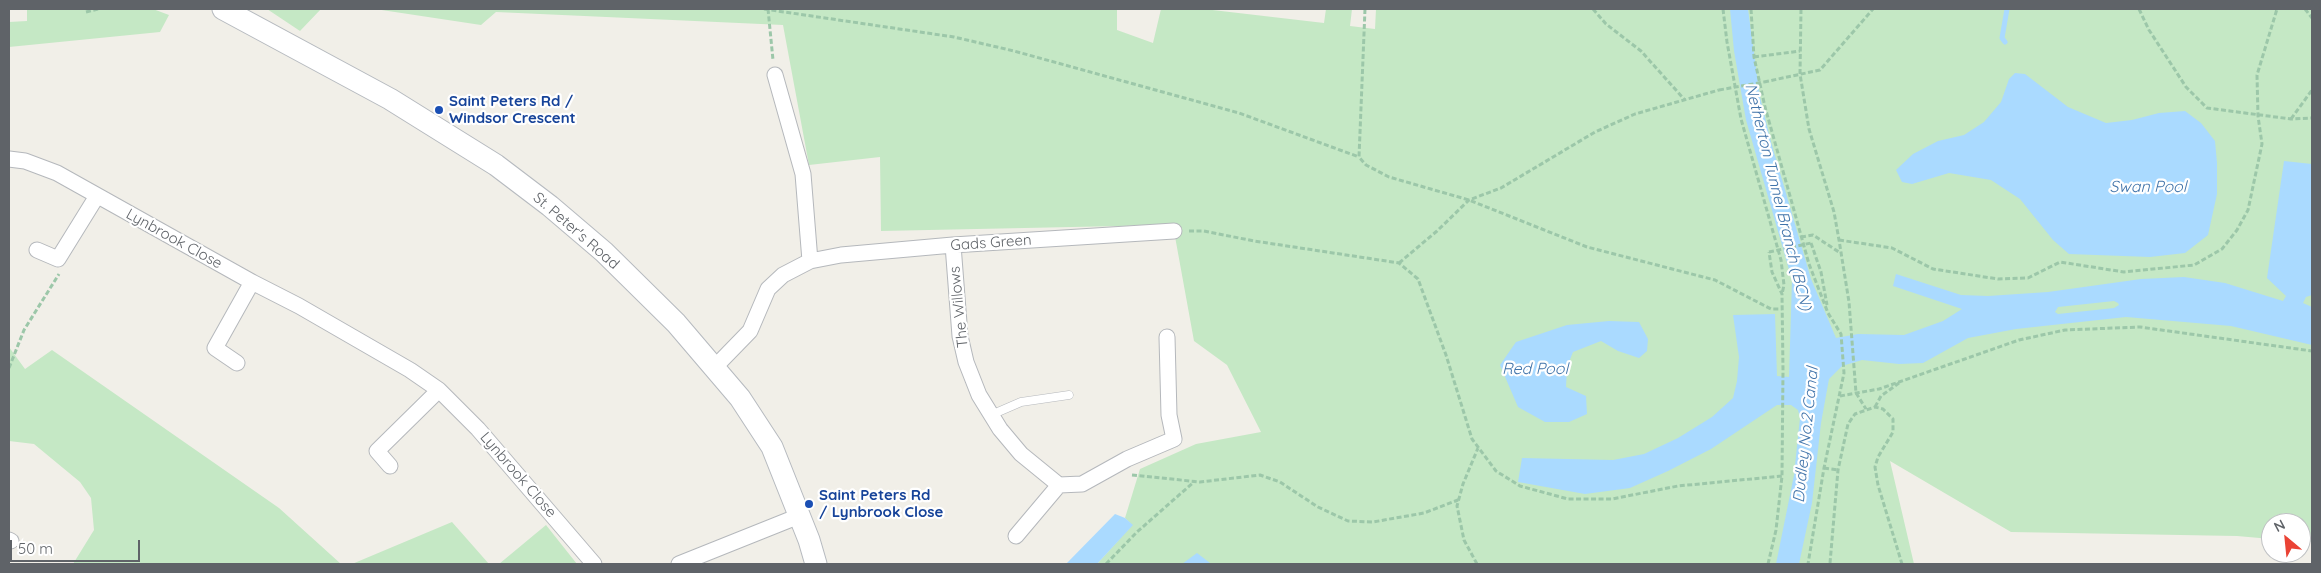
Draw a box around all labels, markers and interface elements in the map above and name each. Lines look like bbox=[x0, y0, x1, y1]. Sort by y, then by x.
water label: Netherton Tunnel Branch (BCN) bbox=[1741, 82, 1815, 312]
place label: Saint Peters Rd / Windsor Crescent bbox=[449, 92, 576, 127]
marker: Saint Peters Rd / Windsor Crescent bbox=[433, 104, 445, 116]
water label: Swan Pool bbox=[2110, 177, 2186, 197]
street label: St. Peter's Road bbox=[529, 189, 623, 273]
street label: Lynbrook Close bbox=[123, 205, 225, 273]
street label: Gads Green bbox=[950, 231, 1032, 255]
street label: The Willows bbox=[946, 265, 972, 349]
water label: Red Pool bbox=[1502, 359, 1568, 379]
water label: Dudley No.2 Canal bbox=[1789, 366, 1823, 504]
street label: Lynbrook Close bbox=[476, 429, 560, 521]
place label: Saint Peters Rd / Lynbrook Close bbox=[819, 486, 943, 521]
marker: Saint Peters Rd / Lynbrook Close bbox=[803, 498, 815, 510]
north arrow bbox=[2261, 513, 2311, 563]
text: N bbox=[2271, 515, 2288, 536]
scale bar bbox=[12, 530, 142, 562]
text: 50 m bbox=[18, 539, 53, 558]

